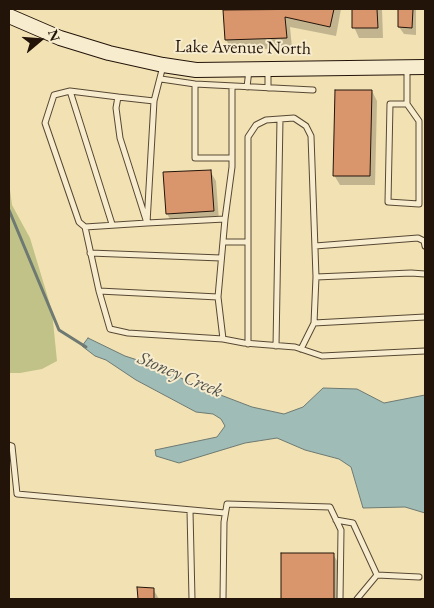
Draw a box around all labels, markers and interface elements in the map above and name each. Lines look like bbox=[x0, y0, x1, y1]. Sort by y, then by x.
north arrow bbox=[15, 15, 65, 65]
text: N bbox=[44, 27, 65, 44]
street label: Lake Avenue North bbox=[175, 36, 311, 60]
water label: Stoney Creek bbox=[134, 347, 226, 403]

